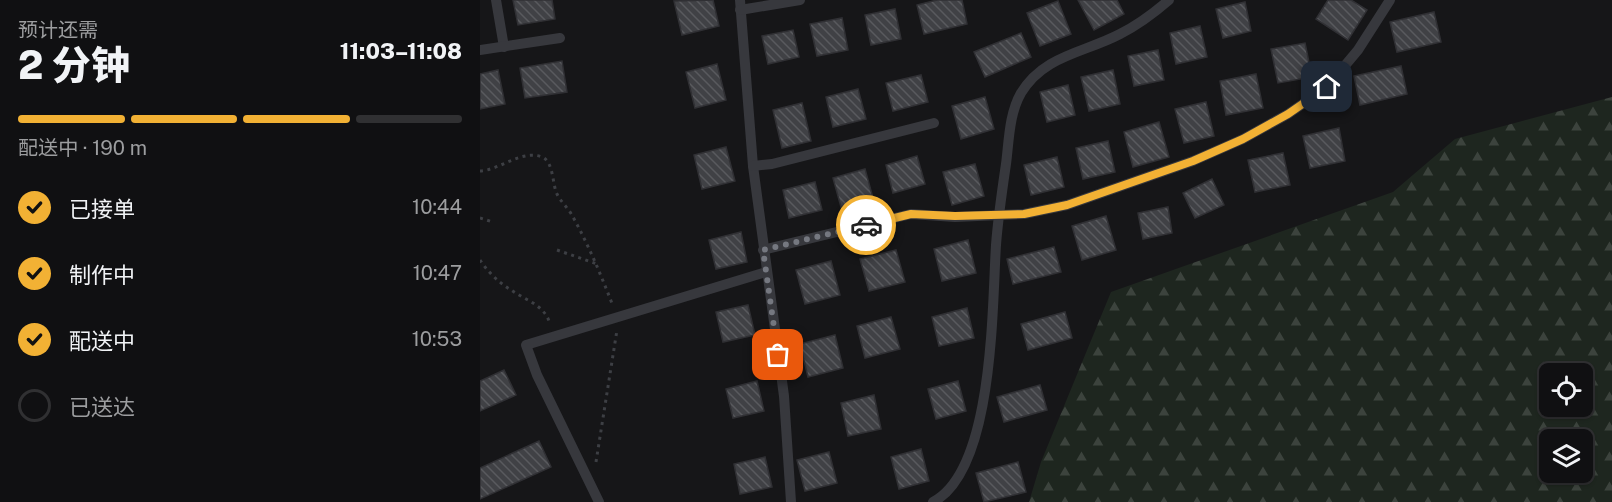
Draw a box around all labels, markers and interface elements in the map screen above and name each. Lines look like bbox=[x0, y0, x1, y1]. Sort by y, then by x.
text: 预计还需 bbox=[18, 18, 98, 42]
text: 11:03–11:08 bbox=[340, 38, 462, 64]
text: 2 分钟 bbox=[18, 42, 130, 88]
pin bbox=[1301, 61, 1352, 112]
icon: home bbox=[1310, 70, 1343, 103]
text: 配送中 · 190 m bbox=[18, 136, 147, 160]
icon: check bbox=[18, 191, 51, 224]
text: 10:44 bbox=[412, 195, 462, 219]
courier bbox=[836, 195, 896, 255]
text: 已接单 bbox=[69, 196, 135, 222]
icon: car bbox=[850, 209, 883, 242]
icon: check bbox=[18, 257, 51, 290]
text: 10:47 bbox=[413, 261, 462, 285]
text: 制作中 bbox=[69, 262, 135, 288]
icon: check bbox=[18, 323, 51, 356]
text: 10:53 bbox=[412, 327, 462, 351]
text: 配送中 bbox=[69, 328, 135, 354]
pin bbox=[752, 329, 803, 380]
icon: bag bbox=[761, 338, 794, 371]
map controls bbox=[1539, 363, 1593, 483]
button: locate bbox=[1539, 363, 1593, 417]
text: 已送达 bbox=[69, 394, 135, 420]
button: layers bbox=[1539, 429, 1593, 483]

